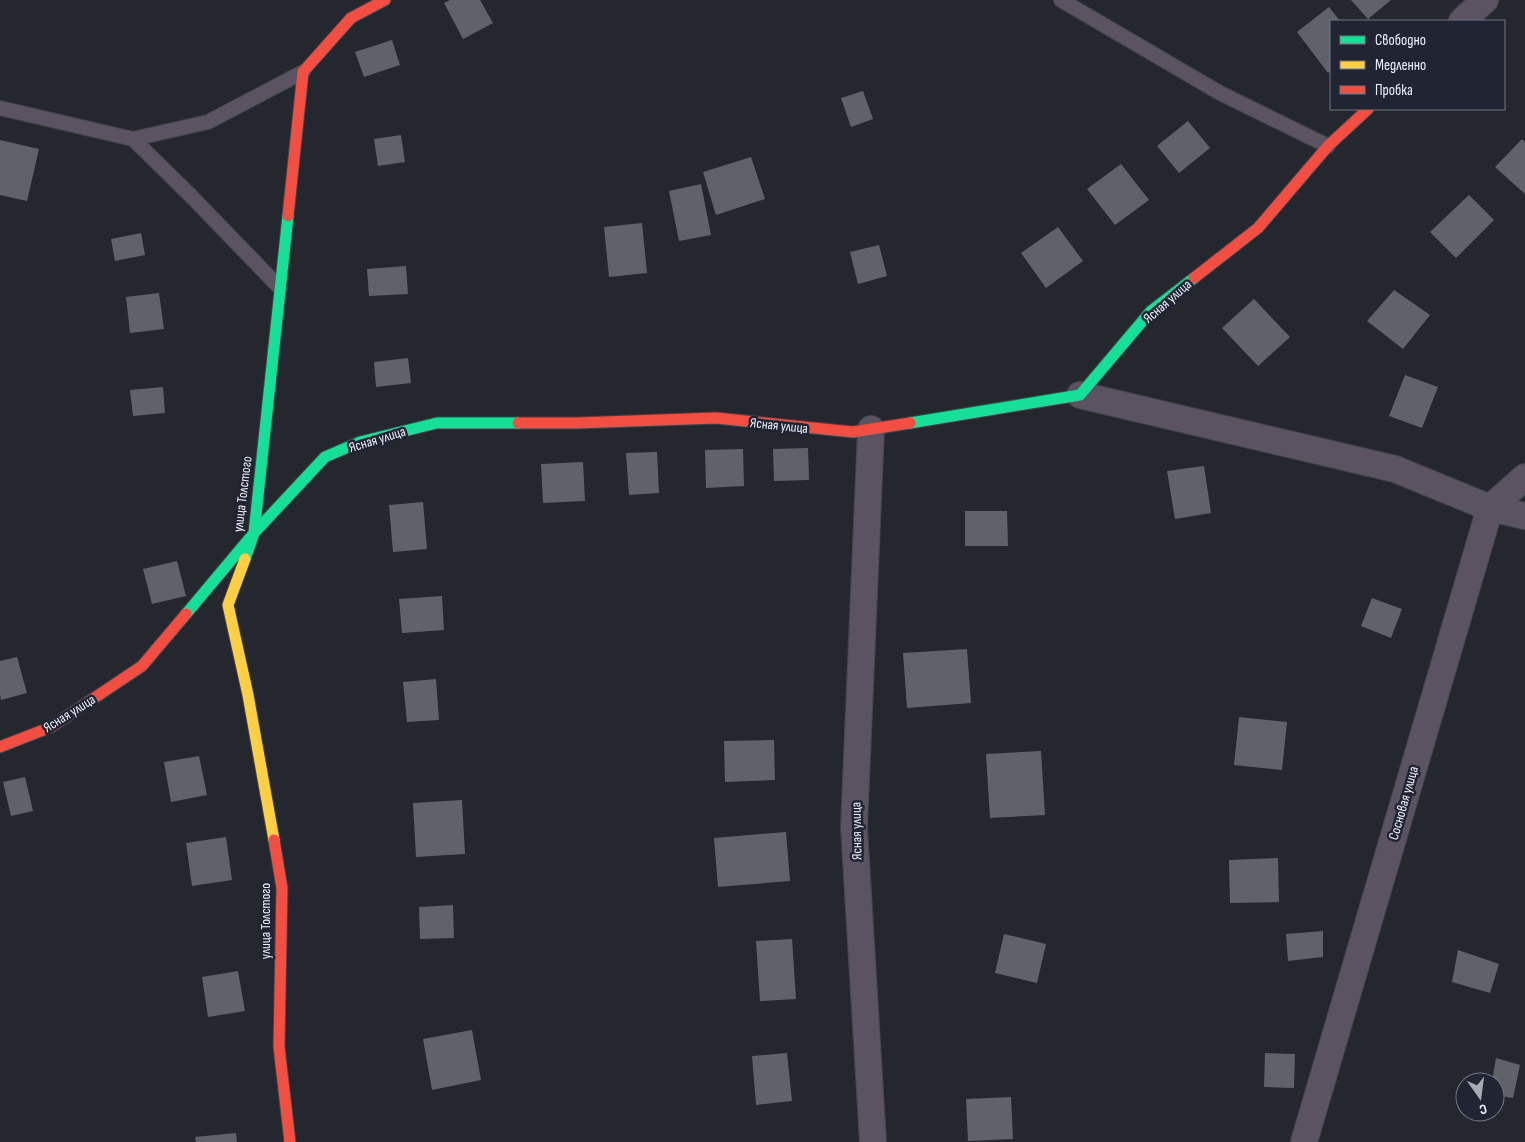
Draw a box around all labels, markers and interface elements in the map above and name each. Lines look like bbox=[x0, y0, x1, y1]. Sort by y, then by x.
legend bbox=[1330, 20, 1505, 110]
text: Свободно bbox=[1375, 31, 1426, 50]
text: Медленно bbox=[1375, 56, 1426, 75]
text: Пробка bbox=[1375, 81, 1413, 100]
street label: Ясная улица bbox=[1140, 276, 1195, 327]
street label: Ясная улица bbox=[749, 414, 809, 437]
street label: Ясная улица bbox=[347, 423, 407, 456]
street label: улица Толстого bbox=[229, 455, 256, 533]
street label: Ясная улица bbox=[40, 691, 98, 736]
street label: Сосновая улица bbox=[1385, 764, 1422, 842]
street label: Ясная улица bbox=[847, 802, 866, 860]
street label: улица Толстого bbox=[257, 883, 274, 959]
north arrow bbox=[1455, 1072, 1505, 1122]
text: С bbox=[1477, 1100, 1489, 1118]

